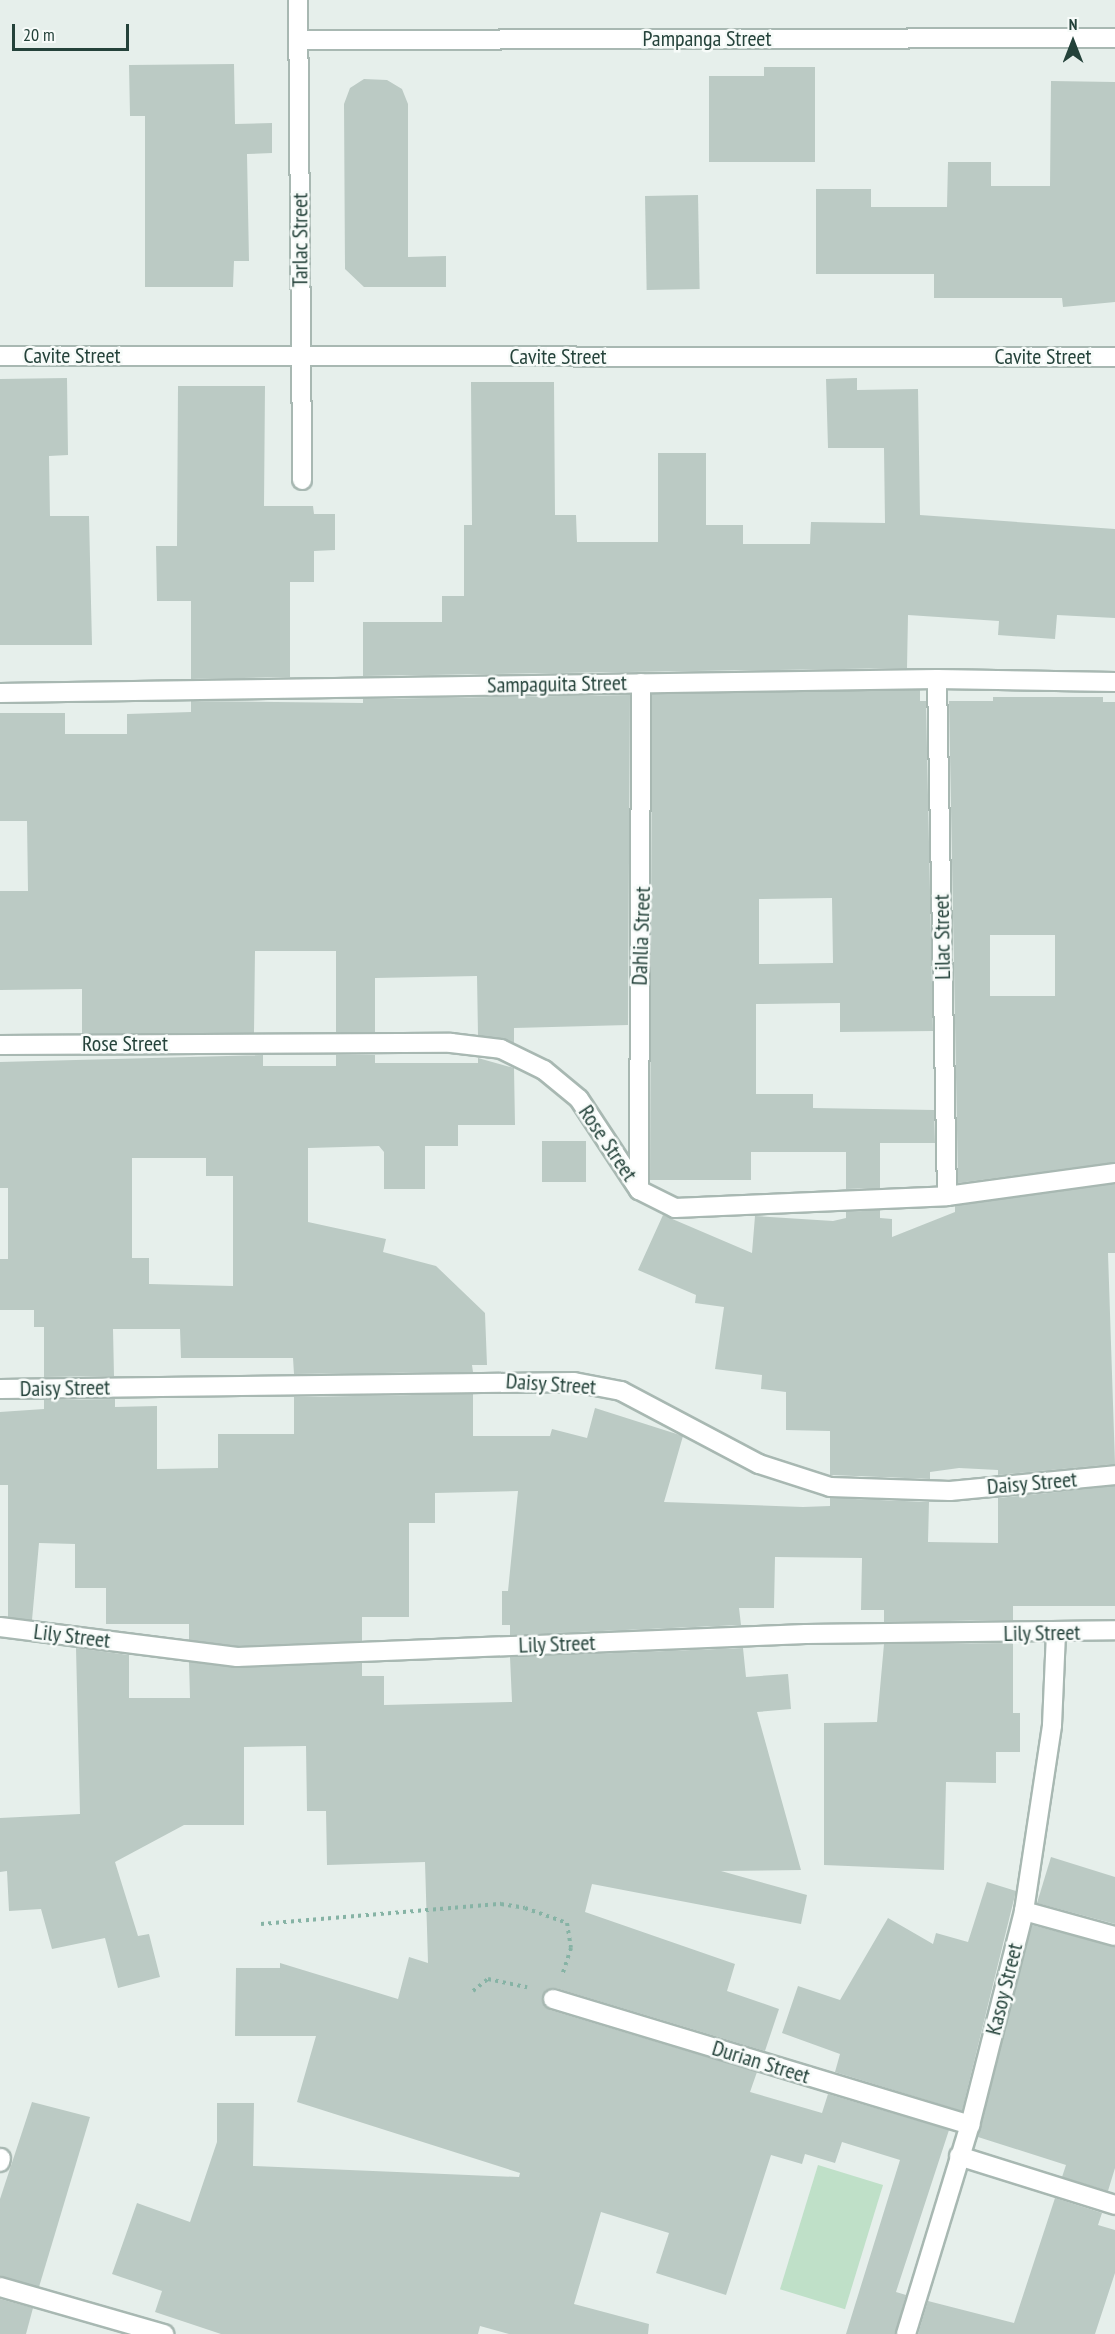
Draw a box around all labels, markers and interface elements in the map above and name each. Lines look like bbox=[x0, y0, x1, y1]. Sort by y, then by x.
scale bar bbox=[15, 12, 132, 50]
north arrow bbox=[1043, 12, 1103, 72]
text: N bbox=[1069, 14, 1077, 34]
text: 20 m bbox=[23, 23, 55, 46]
street label: Pampanga Street bbox=[643, 26, 771, 52]
street label: Tarlac Street bbox=[287, 193, 313, 287]
street label: Cavite Street bbox=[23, 343, 121, 369]
street label: Cavite Street bbox=[509, 344, 607, 370]
street label: Cavite Street bbox=[994, 344, 1092, 370]
street label: Sampaguita Street bbox=[487, 670, 627, 698]
street label: Dahlia Street bbox=[626, 886, 656, 986]
street label: Lilac Street bbox=[928, 894, 956, 980]
street label: Rose Street bbox=[82, 1031, 168, 1057]
street label: Rose Street bbox=[573, 1100, 643, 1186]
street label: Daisy Street bbox=[505, 1368, 597, 1400]
street label: Daisy Street bbox=[19, 1374, 111, 1402]
street label: Daisy Street bbox=[986, 1466, 1078, 1500]
street label: Lily Street bbox=[32, 1618, 112, 1654]
street label: Lily Street bbox=[1003, 1619, 1081, 1647]
street label: Lily Street bbox=[518, 1629, 596, 1659]
street label: Kasoy Street bbox=[980, 1940, 1028, 2038]
street label: Durian Street bbox=[709, 2035, 813, 2089]

